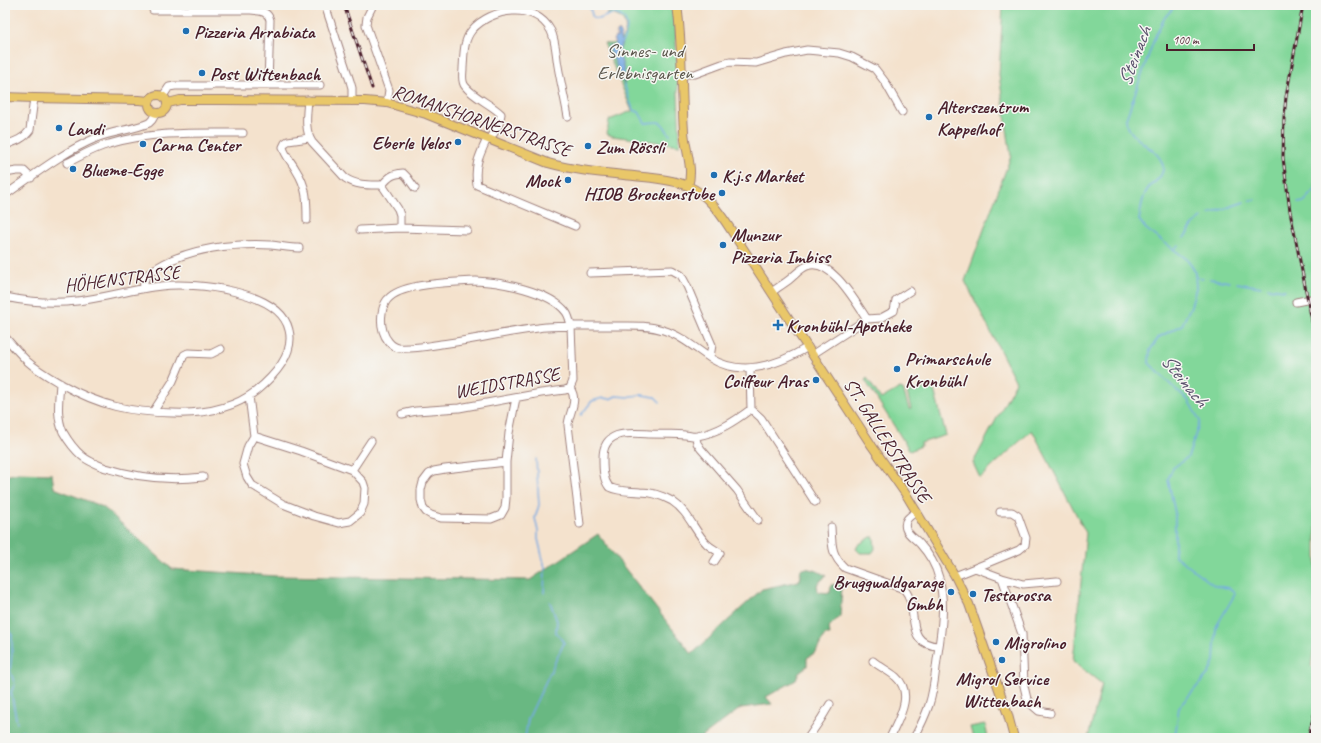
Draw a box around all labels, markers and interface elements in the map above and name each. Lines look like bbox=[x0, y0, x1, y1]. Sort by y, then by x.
place label: Pizzeria Arrabiata bbox=[194, 20, 316, 44]
water label: Steinach bbox=[1112, 22, 1158, 89]
marker: Pizzeria Arrabiata bbox=[181, 26, 191, 36]
scale bar bbox=[1167, 26, 1254, 52]
text: 100 m bbox=[1173, 32, 1200, 48]
park label: Sinnes- und Erlebnisgarten bbox=[597, 39, 694, 85]
place label: Post Wittenbach bbox=[210, 62, 322, 86]
marker: Post Wittenbach bbox=[197, 68, 207, 78]
street label: ROMANSHORNERSTRASSE bbox=[389, 79, 576, 164]
place label: Alterszentrum Kappelhof bbox=[937, 95, 1029, 141]
marker: Alterszentrum Kappelhof bbox=[924, 112, 934, 122]
place label: Landi bbox=[67, 117, 106, 141]
marker: Landi bbox=[54, 123, 64, 133]
place label: Eberle Velos bbox=[372, 131, 452, 155]
place label: Carna Center bbox=[151, 133, 243, 157]
place label: Zum Rössli bbox=[596, 135, 667, 159]
marker: Eberle Velos bbox=[453, 137, 463, 147]
marker: Carna Center bbox=[138, 139, 148, 149]
marker: Zum Rössli bbox=[583, 141, 593, 151]
place label: Blueme-Egge bbox=[81, 158, 164, 182]
marker: Blueme-Egge bbox=[68, 164, 78, 174]
place label: K.j.s Market bbox=[722, 164, 805, 188]
place label: Mock bbox=[525, 169, 562, 193]
marker: K.j.s Market bbox=[709, 170, 719, 180]
marker: Mock bbox=[563, 175, 573, 185]
place label: HIOB Brockenstube bbox=[584, 182, 716, 206]
marker: HIOB Brockenstube bbox=[717, 188, 727, 198]
place label: Munzur Pizzeria Imbiss bbox=[731, 223, 832, 269]
marker: Munzur Pizzeria Imbiss bbox=[718, 240, 728, 250]
street label: HÖHENSTRASSE bbox=[63, 260, 184, 298]
place label: Kronbühl-Apotheke bbox=[786, 314, 912, 338]
marker: Kronbühl-Apotheke bbox=[773, 320, 783, 330]
place label: Primarschule Kronbühl bbox=[905, 347, 992, 393]
water label: Steinach bbox=[1156, 349, 1215, 413]
street label: WEIDSTRASSE bbox=[453, 361, 564, 404]
marker: Primarschule Kronbühl bbox=[892, 364, 902, 374]
place label: Coiffeur Aras bbox=[723, 369, 810, 393]
street label: ST. GALLERSTRASSE bbox=[838, 374, 938, 510]
marker: Coiffeur Aras bbox=[811, 375, 821, 385]
place label: Bruggwaldgarage Gmbh bbox=[833, 570, 945, 616]
place label: Testarossa bbox=[981, 583, 1052, 607]
marker: Bruggwaldgarage Gmbh bbox=[946, 587, 956, 597]
marker: Testarossa bbox=[968, 589, 978, 599]
place label: Migrolino bbox=[1004, 631, 1066, 655]
marker: Migrolino bbox=[991, 637, 1001, 647]
marker: Migrol Service Wittenbach bbox=[997, 655, 1007, 665]
place label: Migrol Service Wittenbach bbox=[956, 667, 1050, 713]

